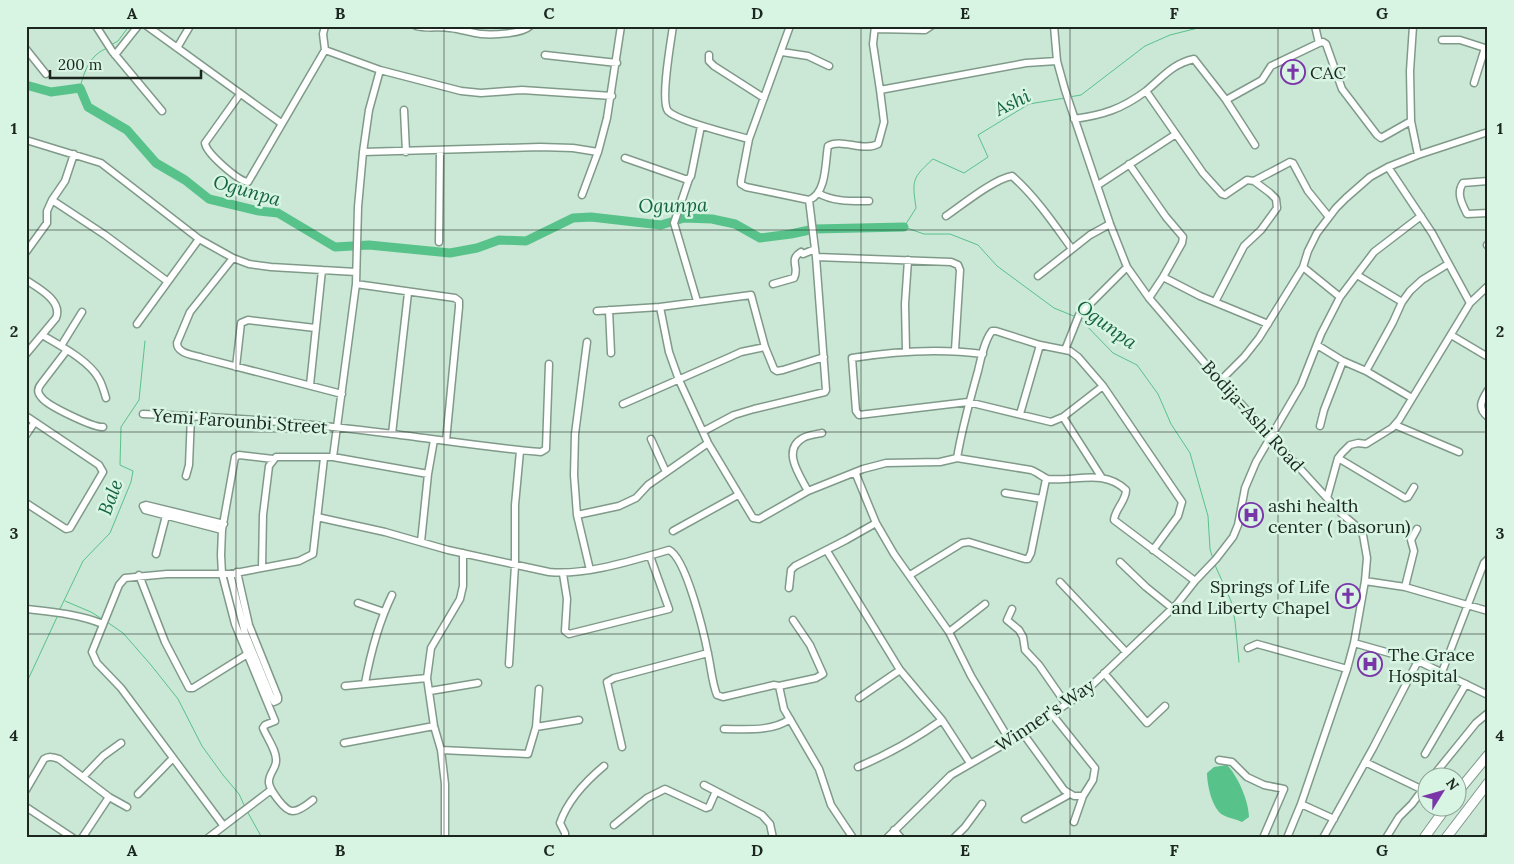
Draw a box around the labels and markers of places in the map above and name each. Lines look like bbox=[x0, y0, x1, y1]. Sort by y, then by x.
church icon: CAC bbox=[1280, 59, 1306, 85]
place label: CAC bbox=[1310, 61, 1347, 84]
place label: ashi health center ( basorun) bbox=[1268, 494, 1411, 538]
hospital icon: ashi health center ( basorun) bbox=[1238, 502, 1264, 528]
place label: Springs of Life and Liberty Chapel bbox=[1171, 575, 1330, 619]
church icon: Springs of Life and Liberty Chapel bbox=[1335, 583, 1361, 609]
place label: The Grace Hospital bbox=[1388, 643, 1475, 687]
hospital icon: The Grace Hospital bbox=[1357, 651, 1383, 677]

